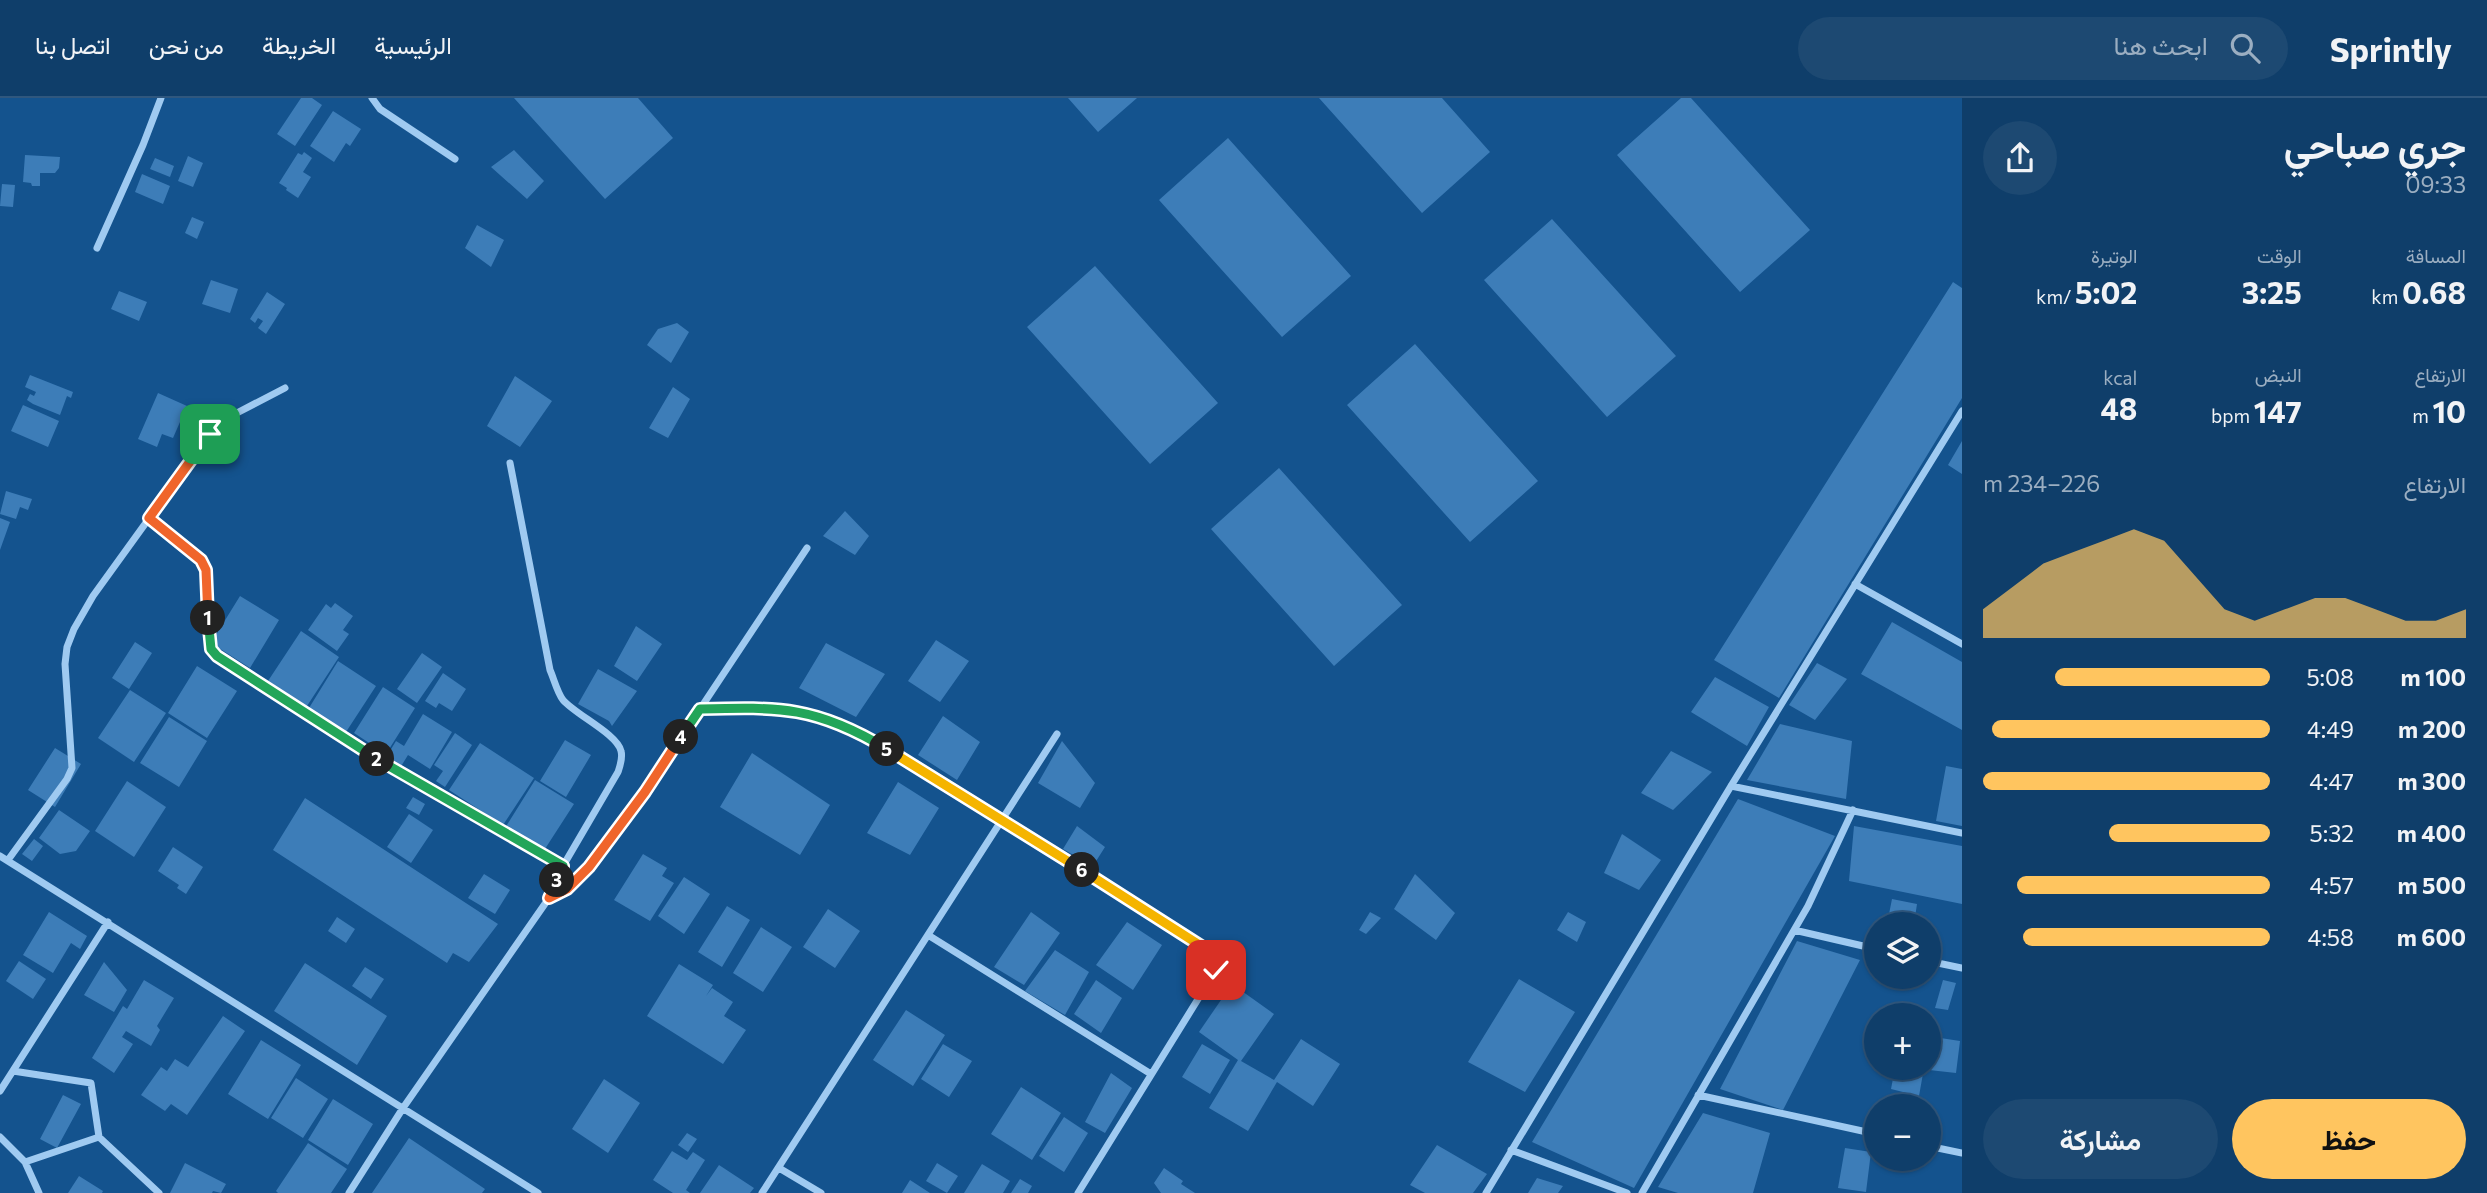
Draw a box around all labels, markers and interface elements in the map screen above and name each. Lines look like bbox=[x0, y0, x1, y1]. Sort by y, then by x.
search box bbox=[1798, 17, 2288, 80]
text: Sprintly bbox=[2330, 28, 2452, 69]
text: ابحث هنا bbox=[2113, 29, 2208, 60]
icon: search bbox=[2226, 29, 2264, 67]
text: اتصل بنا bbox=[35, 30, 111, 59]
text: من نحن bbox=[149, 30, 224, 59]
text: الخريطة bbox=[262, 30, 336, 59]
text: الرئيسية bbox=[374, 30, 452, 59]
text: جري صباحي bbox=[2284, 120, 2466, 167]
button: share bbox=[1983, 121, 2057, 195]
text: 09:33 bbox=[2405, 170, 2466, 198]
text: الوتيرة bbox=[2091, 244, 2137, 267]
text: الوقت bbox=[2257, 244, 2302, 267]
text: المسافة bbox=[2406, 244, 2466, 267]
text: 5:02 bbox=[2075, 273, 2137, 310]
text: 3:25 bbox=[2242, 273, 2302, 310]
text: 0.68 bbox=[2402, 273, 2466, 310]
text: /km bbox=[2036, 285, 2075, 308]
text: km bbox=[2371, 285, 2402, 308]
text: النبض bbox=[2255, 363, 2302, 386]
text: الارتفاع bbox=[2414, 363, 2466, 386]
text: kcal bbox=[2103, 366, 2137, 389]
text: 48 bbox=[2100, 389, 2137, 426]
text: 147 bbox=[2254, 392, 2302, 429]
text: 10 bbox=[2432, 392, 2466, 429]
pin bbox=[180, 404, 240, 464]
text: bpm bbox=[2211, 404, 2254, 427]
text: m bbox=[2412, 404, 2432, 427]
icon: arrive bbox=[191, 415, 229, 453]
text: 226–234 m bbox=[1983, 469, 2100, 497]
text: الارتفاع bbox=[2404, 470, 2466, 498]
pin: 1 bbox=[190, 601, 226, 636]
text: 1 bbox=[203, 606, 212, 629]
text: 5:08 bbox=[2306, 663, 2354, 691]
text: 100 m bbox=[2401, 663, 2466, 691]
text: 4:49 bbox=[2307, 715, 2354, 743]
text: 200 m bbox=[2398, 715, 2466, 743]
pin: 4 bbox=[664, 720, 698, 754]
text: 4 bbox=[675, 725, 686, 748]
pin: 5 bbox=[870, 732, 904, 766]
text: 5 bbox=[881, 737, 892, 760]
pin: 2 bbox=[360, 742, 394, 776]
text: 2 bbox=[371, 747, 382, 770]
text: 4:47 bbox=[2309, 767, 2354, 795]
text: 300 m bbox=[2398, 767, 2466, 795]
text: 5:32 bbox=[2310, 819, 2354, 847]
text: 400 m bbox=[2397, 819, 2466, 847]
pin: 6 bbox=[1064, 852, 1100, 888]
text: 6 bbox=[1076, 858, 1087, 881]
pin: 3 bbox=[540, 862, 574, 898]
text: 3 bbox=[551, 868, 562, 891]
text: 4:57 bbox=[2309, 871, 2354, 899]
text: 500 m bbox=[2398, 871, 2466, 899]
map controls bbox=[1864, 912, 1941, 1171]
button: layers bbox=[1864, 912, 1941, 989]
text: 4:58 bbox=[2308, 923, 2354, 951]
text: 600 m bbox=[2397, 923, 2466, 951]
pin bbox=[1186, 940, 1246, 1000]
icon: check bbox=[1197, 951, 1235, 989]
button: + bbox=[1864, 1003, 1941, 1080]
button: − bbox=[1864, 1094, 1941, 1171]
button: مشاركة bbox=[1983, 1099, 2218, 1179]
button: حفظ bbox=[2232, 1099, 2466, 1179]

